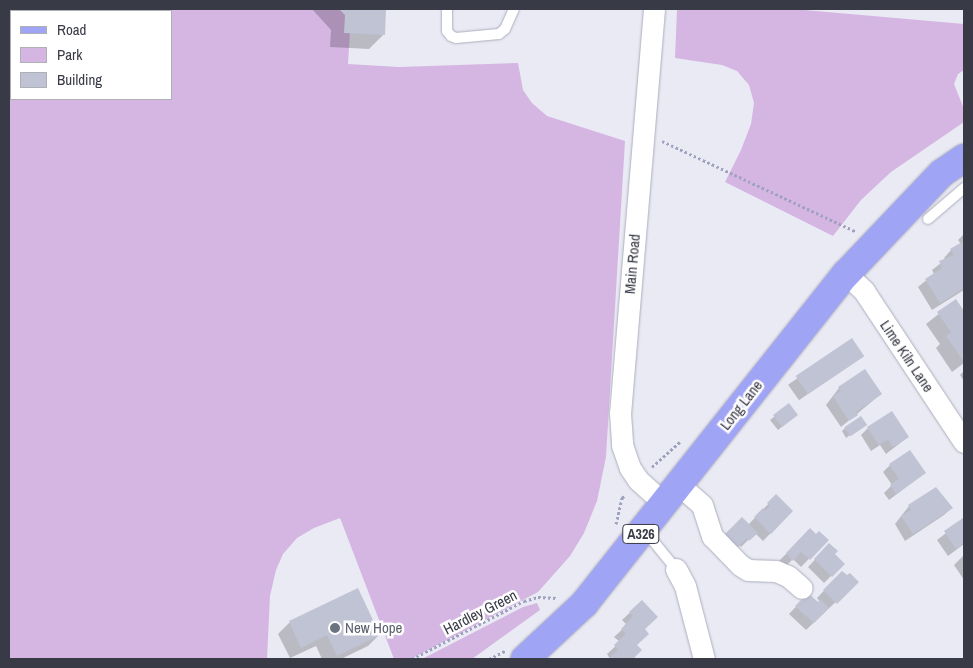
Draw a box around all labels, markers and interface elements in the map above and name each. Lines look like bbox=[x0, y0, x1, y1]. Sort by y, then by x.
legend bbox=[10, 10, 172, 100]
text: Road bbox=[57, 19, 86, 40]
text: Park bbox=[57, 44, 82, 65]
text: Building bbox=[57, 69, 102, 90]
street label: Main Road bbox=[620, 233, 644, 295]
street label: Lime Kiln Lane bbox=[876, 317, 938, 395]
street label: Long Lane bbox=[716, 377, 766, 433]
road number: A326 bbox=[622, 522, 660, 546]
street label: Hardley Green bbox=[440, 586, 520, 638]
place label: New Hope bbox=[345, 619, 402, 637]
marker: New Hope bbox=[329, 622, 341, 634]

